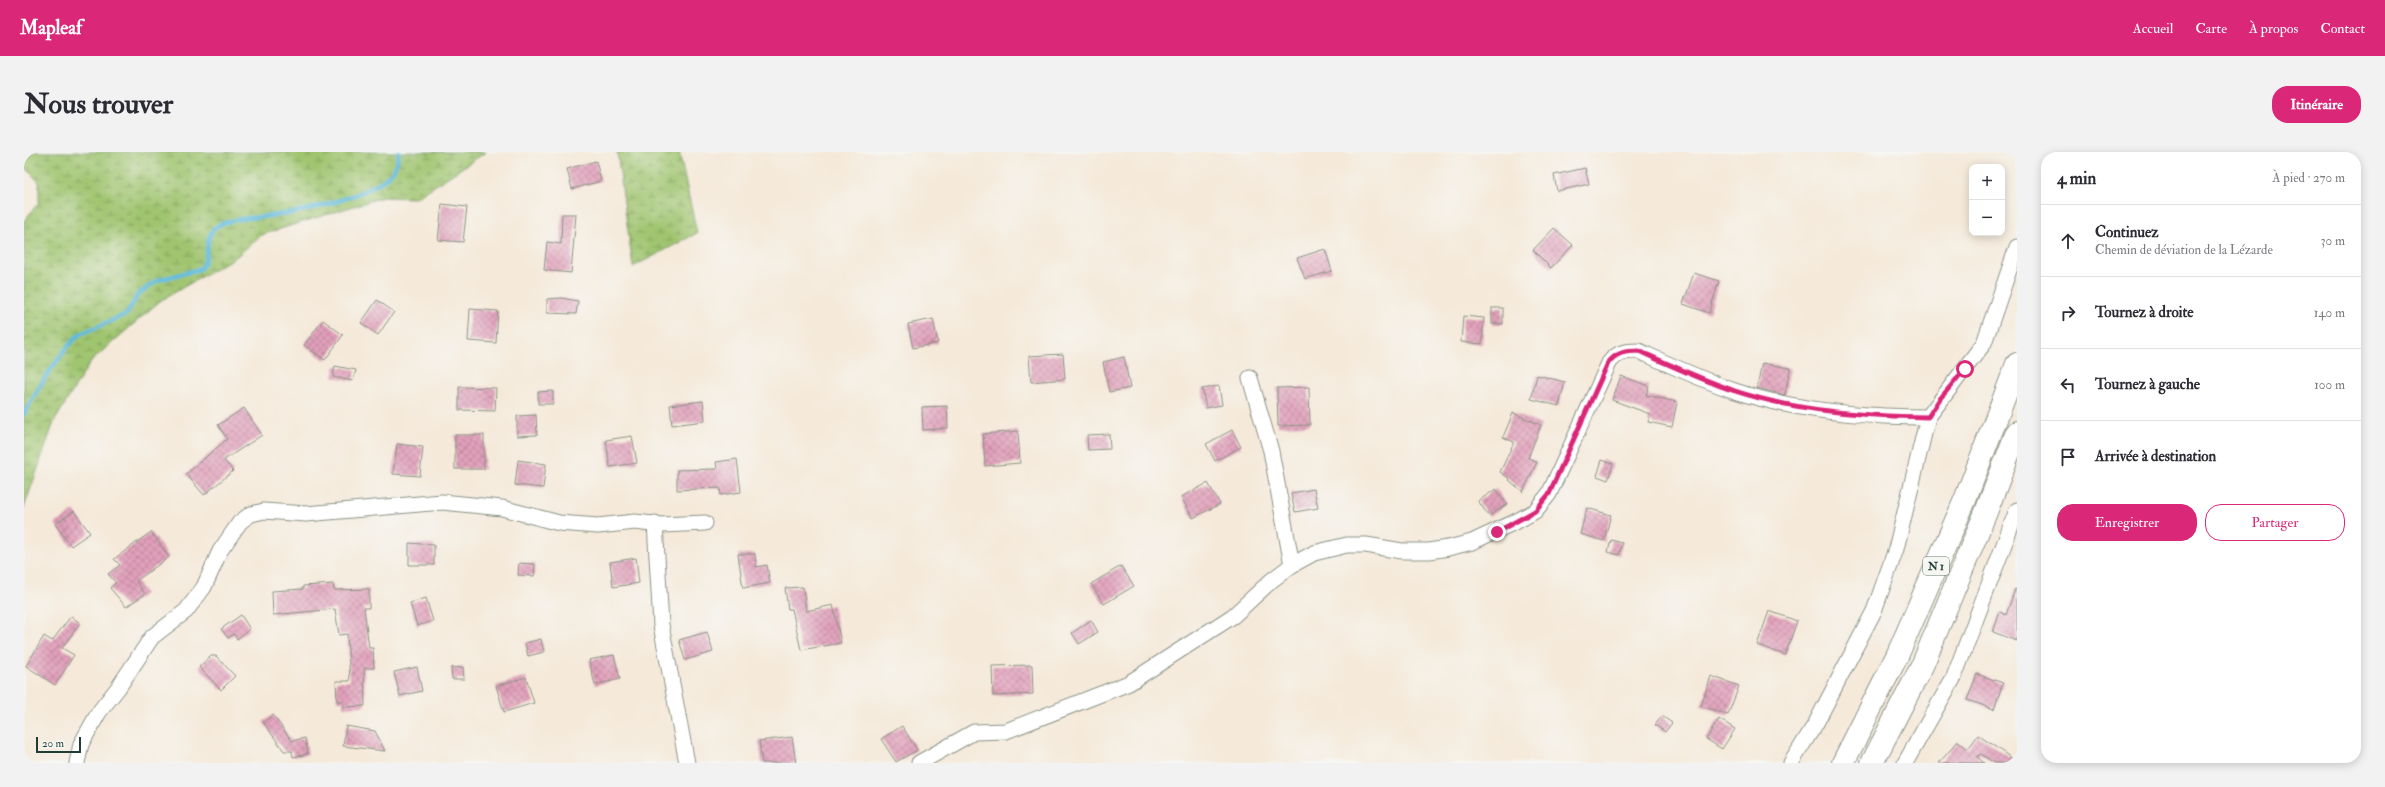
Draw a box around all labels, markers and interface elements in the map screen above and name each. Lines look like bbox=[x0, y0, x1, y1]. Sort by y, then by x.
text: Mapleaf bbox=[20, 16, 82, 40]
text: Accueil bbox=[2133, 20, 2173, 37]
text: Carte bbox=[2195, 20, 2227, 37]
text: À propos bbox=[2249, 20, 2298, 37]
text: Contact bbox=[2320, 20, 2365, 37]
button: Itinéraire bbox=[2272, 86, 2361, 123]
text: Nous trouver bbox=[24, 87, 173, 122]
map controls bbox=[1969, 164, 2005, 236]
button: + bbox=[1969, 164, 2005, 200]
text: 4 min bbox=[2057, 168, 2096, 189]
text: À pied · 270 m bbox=[2272, 170, 2345, 186]
button: − bbox=[1969, 200, 2005, 236]
text: Continuez bbox=[2095, 223, 2159, 242]
icon: ahead bbox=[2057, 230, 2079, 252]
text: 30 m bbox=[2321, 233, 2345, 249]
text: Chemin de déviation de la Lézarde bbox=[2095, 242, 2273, 258]
icon: right bbox=[2057, 302, 2079, 324]
text: Tournez à droite bbox=[2095, 303, 2194, 322]
text: 140 m bbox=[2314, 305, 2345, 321]
route start bbox=[1956, 360, 1974, 378]
icon: left bbox=[2057, 374, 2079, 396]
text: Tournez à gauche bbox=[2095, 375, 2200, 394]
text: 100 m bbox=[2314, 377, 2345, 393]
icon: arrive bbox=[2057, 446, 2079, 468]
text: Arrivée à destination bbox=[2095, 447, 2216, 466]
button: Enregistrer bbox=[2057, 504, 2197, 541]
button: Partager bbox=[2205, 504, 2345, 541]
route end bbox=[1488, 523, 1506, 541]
road number: N 1 bbox=[1923, 557, 1949, 575]
scale bar bbox=[36, 735, 81, 754]
text: 20 m bbox=[42, 737, 64, 750]

